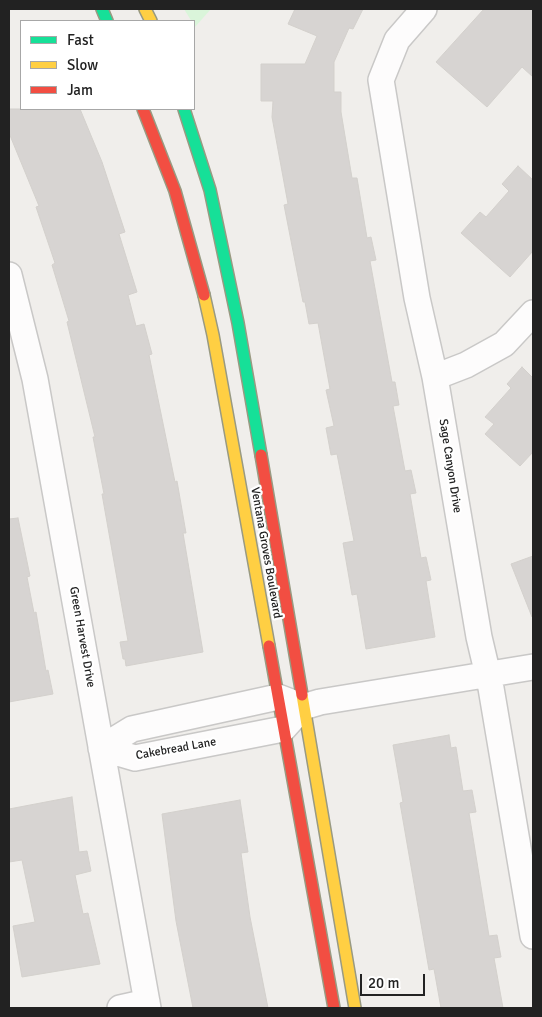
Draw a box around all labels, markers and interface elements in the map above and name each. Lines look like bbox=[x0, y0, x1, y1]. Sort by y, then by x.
legend bbox=[20, 20, 195, 110]
text: Fast bbox=[67, 31, 94, 49]
text: Slow bbox=[67, 56, 98, 74]
text: Jam bbox=[67, 81, 93, 99]
street label: Sage Canyon Drive bbox=[435, 418, 465, 514]
street label: Ventana Groves Boulevard bbox=[247, 486, 285, 620]
street label: Green Harvest Drive bbox=[66, 585, 98, 689]
street label: Cakebread Lane bbox=[135, 735, 217, 763]
scale bar bbox=[362, 964, 427, 996]
text: 20 m bbox=[368, 974, 399, 992]

